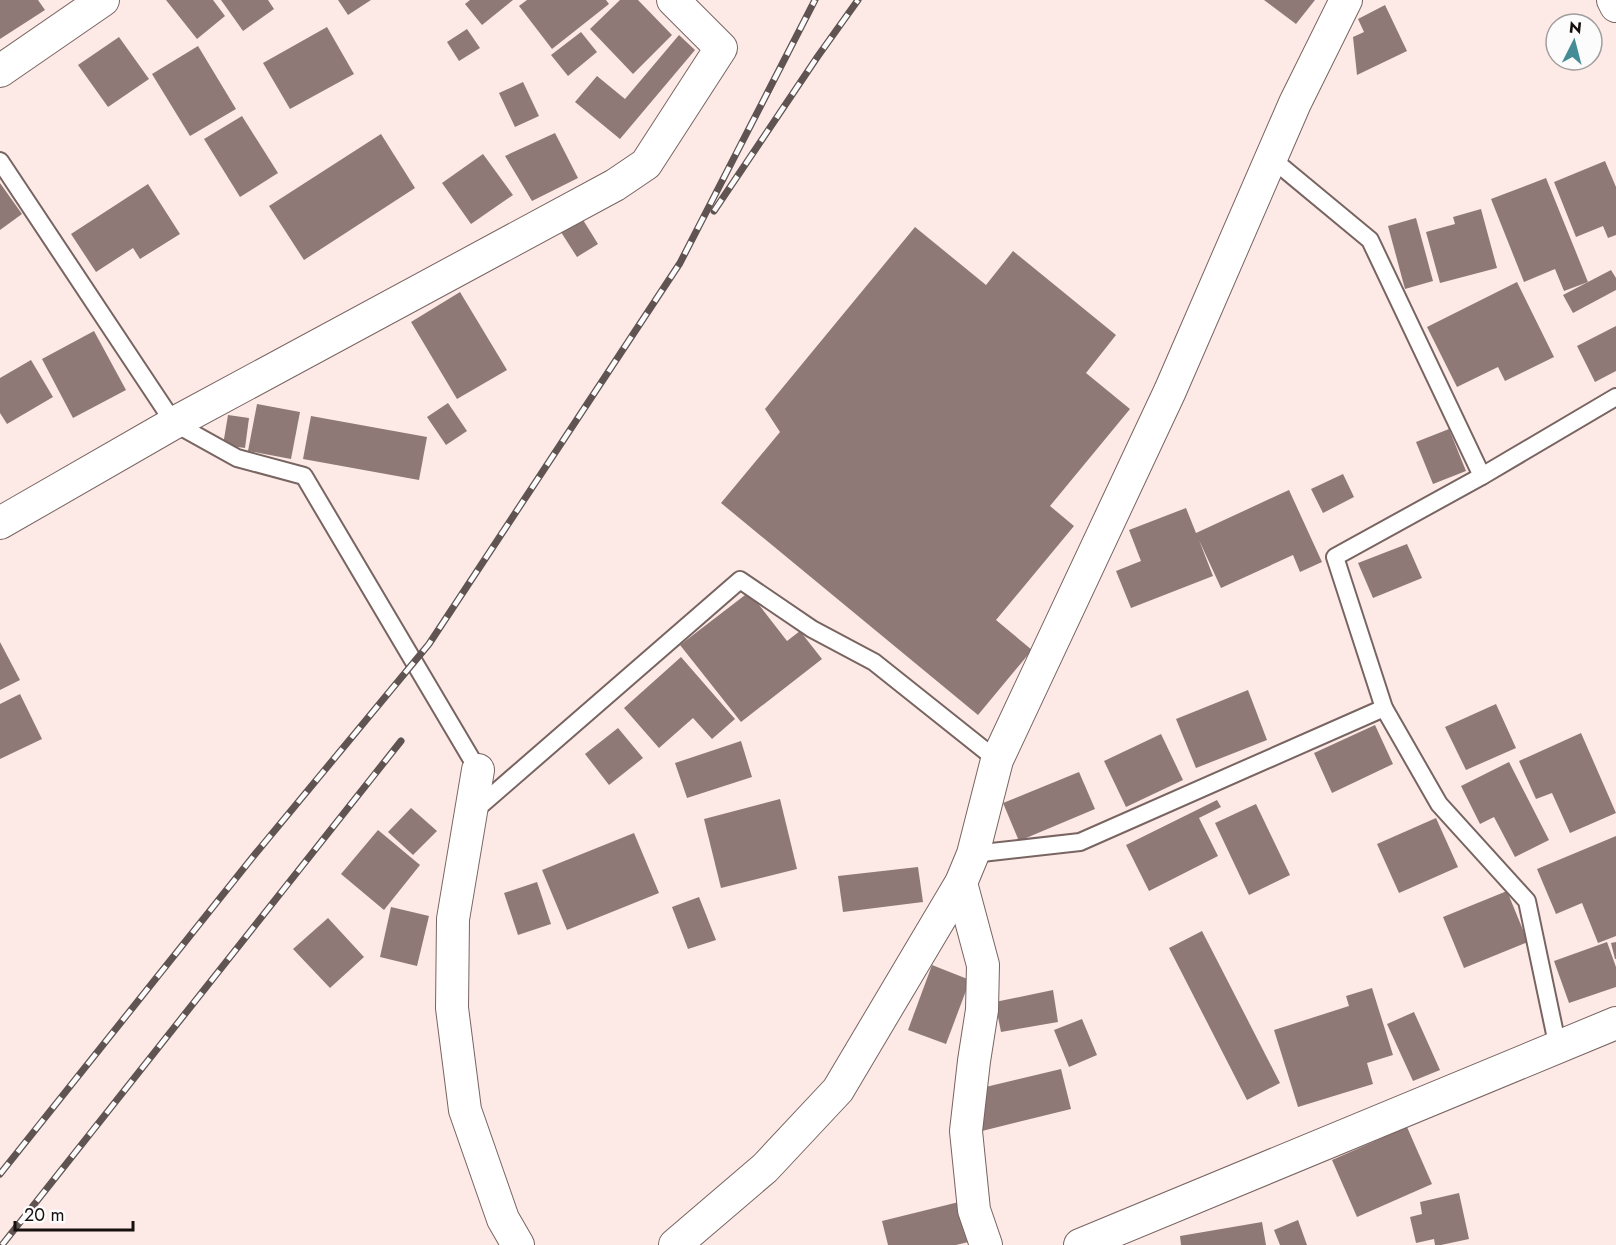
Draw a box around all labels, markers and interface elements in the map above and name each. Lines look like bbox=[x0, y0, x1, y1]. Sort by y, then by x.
north arrow bbox=[1544, 12, 1604, 72]
text: N bbox=[1568, 15, 1583, 40]
scale bar bbox=[15, 1194, 134, 1232]
text: 20 m bbox=[24, 1202, 64, 1228]

